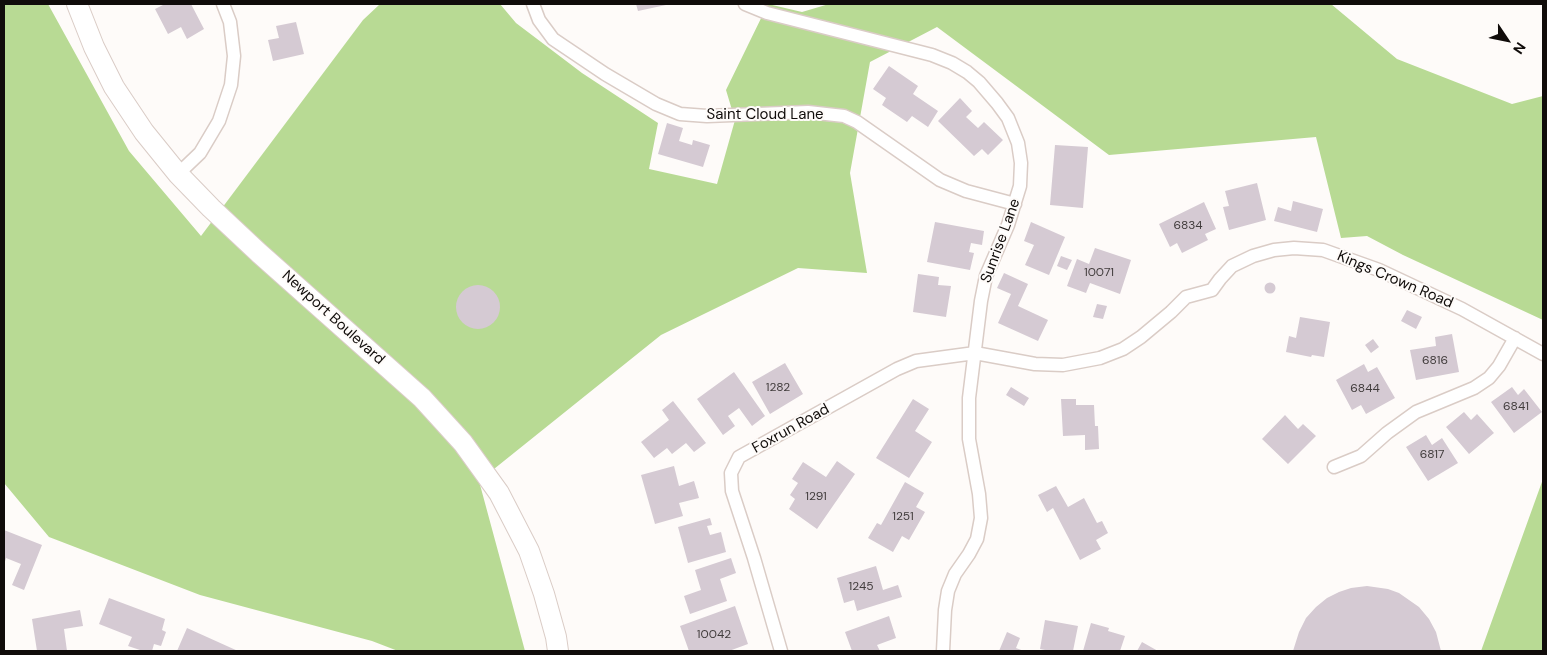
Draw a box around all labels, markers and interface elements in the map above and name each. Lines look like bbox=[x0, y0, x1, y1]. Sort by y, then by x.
north arrow bbox=[1482, 15, 1532, 65]
text: N bbox=[1509, 39, 1530, 58]
street label: Saint Cloud Lane bbox=[706, 106, 824, 124]
street label: Sunrise Lane bbox=[977, 196, 1025, 286]
house number: 6834 bbox=[1173, 219, 1203, 233]
street label: Kings Crown Road bbox=[1334, 247, 1456, 313]
house number: 10071 bbox=[1084, 266, 1114, 280]
street label: Newport Boulevard bbox=[278, 267, 388, 369]
house number: 6816 bbox=[1422, 354, 1448, 368]
house number: 1282 bbox=[766, 381, 790, 395]
house number: 6844 bbox=[1350, 382, 1380, 396]
street label: Foxrun Road bbox=[749, 400, 833, 458]
house number: 6841 bbox=[1503, 400, 1529, 414]
house number: 6817 bbox=[1420, 448, 1444, 462]
house number: 1291 bbox=[805, 490, 827, 504]
house number: 1251 bbox=[892, 510, 914, 524]
house number: 1245 bbox=[848, 580, 874, 594]
house number: 10042 bbox=[697, 628, 731, 642]

